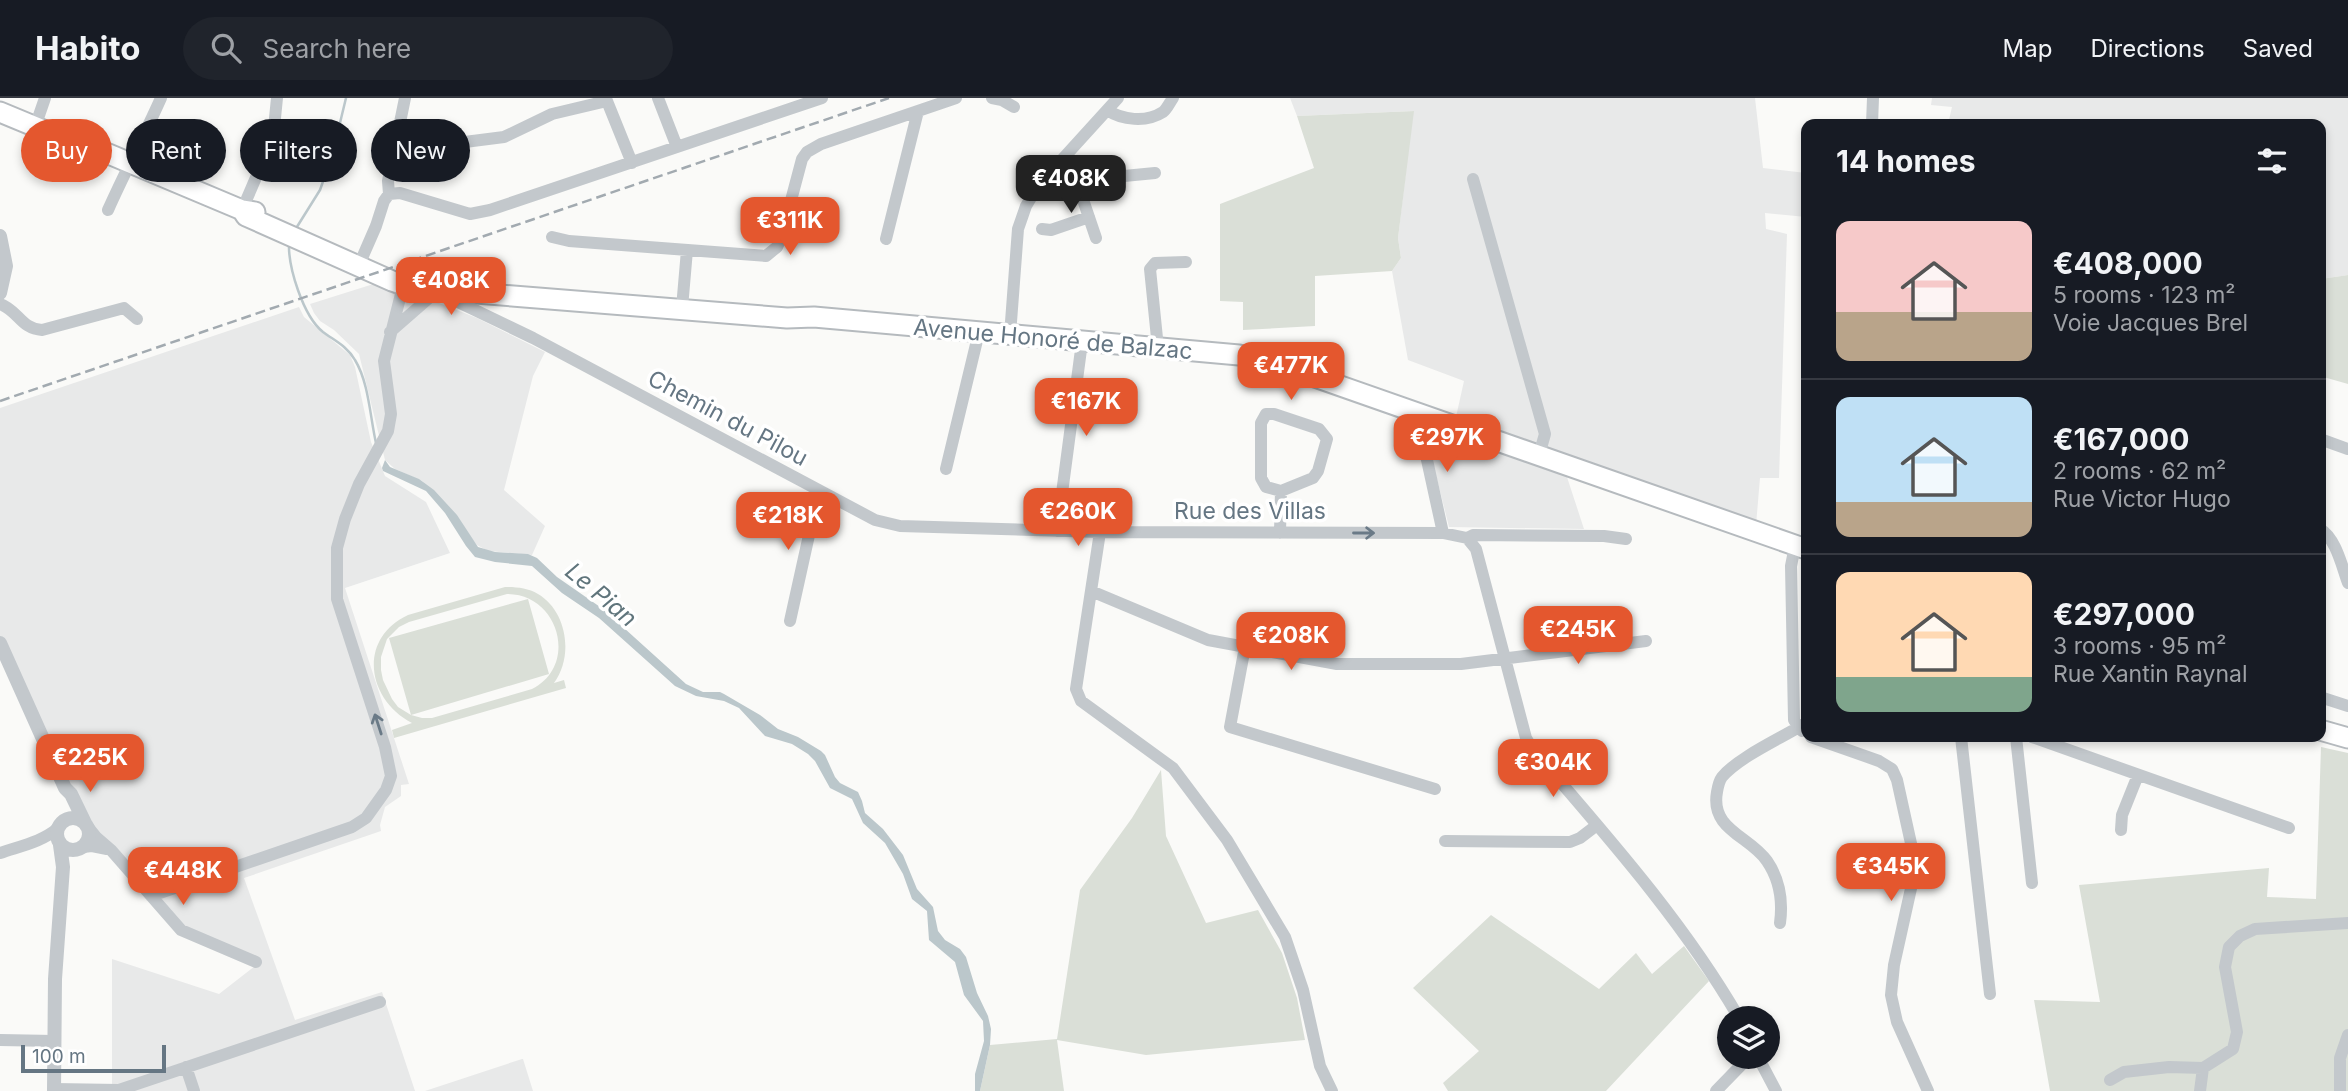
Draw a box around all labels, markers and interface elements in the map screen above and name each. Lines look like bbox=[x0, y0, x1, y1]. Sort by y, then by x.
search box bbox=[183, 17, 673, 80]
text: Habito bbox=[35, 28, 141, 68]
icon: search bbox=[207, 29, 245, 67]
text: Search here bbox=[263, 33, 411, 64]
text: Map bbox=[2003, 34, 2052, 63]
text: Directions bbox=[2090, 34, 2205, 63]
text: Saved bbox=[2243, 34, 2313, 63]
chip: Buy bbox=[21, 119, 112, 182]
chip: Rent bbox=[126, 119, 226, 182]
chip: Filters bbox=[240, 119, 357, 182]
chip: New bbox=[371, 119, 470, 182]
icon: filters bbox=[2253, 142, 2291, 180]
text: 14 homes bbox=[1836, 143, 1975, 179]
pin: €408K bbox=[1022, 156, 1120, 215]
text: €408K bbox=[1032, 164, 1110, 192]
pin: €311K bbox=[741, 198, 839, 257]
text: €311K bbox=[757, 206, 823, 234]
text: €408,000 bbox=[2053, 245, 2203, 281]
icon: home bbox=[1892, 249, 1976, 333]
pin: €408K bbox=[402, 258, 500, 317]
text: €408K bbox=[412, 266, 490, 294]
text: 5 rooms · 123 m² bbox=[2053, 281, 2236, 309]
text: Voie Jacques Brel bbox=[2053, 309, 2248, 337]
street label: Avenue Honoré de Balzac bbox=[912, 313, 1194, 365]
pin: €477K bbox=[1242, 342, 1340, 402]
text: €477K bbox=[1253, 351, 1329, 379]
street label: Chemin du Pilou bbox=[643, 364, 813, 472]
pin: €167K bbox=[1037, 378, 1135, 438]
text: €167K bbox=[1051, 387, 1121, 415]
pin: €297K bbox=[1398, 414, 1496, 474]
text: €167,000 bbox=[2053, 421, 2189, 457]
text: €297K bbox=[1410, 423, 1484, 451]
icon: home bbox=[1892, 425, 1976, 509]
text: 2 rooms · 62 m² bbox=[2053, 457, 2226, 485]
text: Rue Victor Hugo bbox=[2053, 485, 2231, 513]
pin: €260K bbox=[1029, 489, 1127, 548]
pin: €218K bbox=[739, 492, 837, 552]
text: €260K bbox=[1039, 497, 1117, 525]
street label: Rue des Villas bbox=[1174, 497, 1326, 525]
text: €218K bbox=[752, 501, 824, 529]
one-way arrow bbox=[1352, 526, 1375, 540]
water label: Le Pian bbox=[560, 556, 643, 633]
text: €297,000 bbox=[2053, 596, 2195, 632]
icon: home bbox=[1892, 600, 1976, 684]
pin: €245K bbox=[1529, 606, 1627, 666]
pin: €208K bbox=[1242, 612, 1340, 672]
text: €245K bbox=[1540, 615, 1616, 643]
text: €208K bbox=[1252, 621, 1330, 649]
text: 3 rooms · 95 m² bbox=[2053, 632, 2226, 660]
text: Rue Xantin Raynal bbox=[2053, 660, 2248, 688]
one-way arrow bbox=[370, 714, 383, 736]
pin: €225K bbox=[41, 734, 139, 794]
pin: €304K bbox=[1504, 740, 1602, 799]
text: €225K bbox=[52, 743, 128, 771]
text: €304K bbox=[1514, 748, 1592, 776]
pin: €345K bbox=[1842, 844, 1940, 903]
pin: €448K bbox=[134, 848, 232, 907]
text: €345K bbox=[1852, 852, 1930, 880]
text: €448K bbox=[144, 856, 222, 884]
map controls bbox=[1717, 1006, 1780, 1069]
button: layers bbox=[1717, 1006, 1780, 1069]
scale bar bbox=[21, 1042, 166, 1074]
text: 100 m bbox=[32, 1045, 86, 1068]

